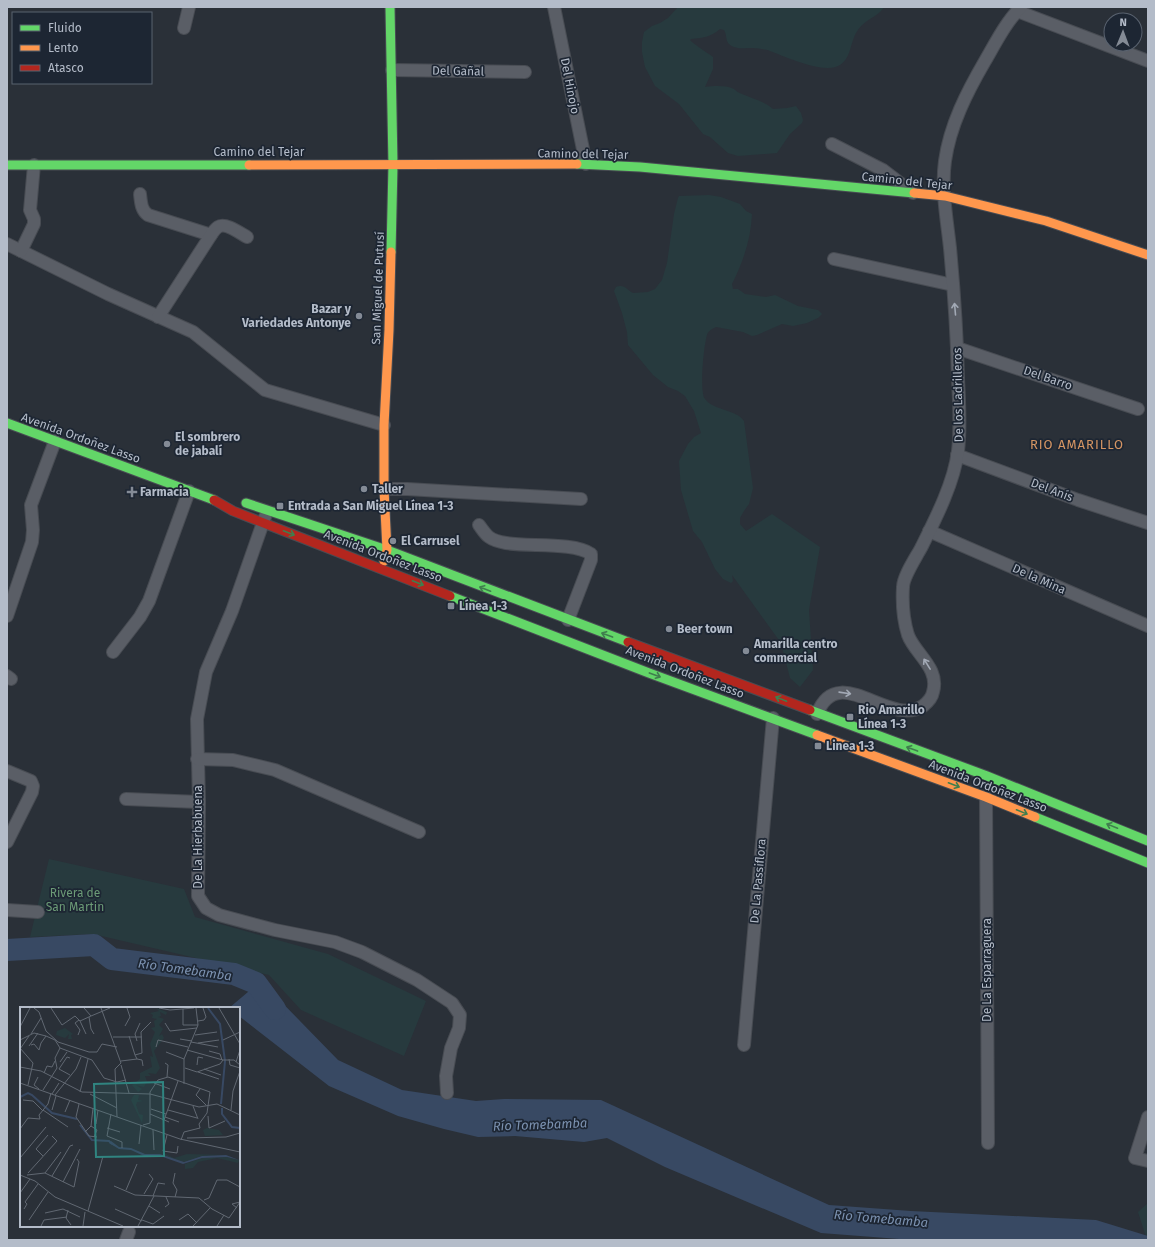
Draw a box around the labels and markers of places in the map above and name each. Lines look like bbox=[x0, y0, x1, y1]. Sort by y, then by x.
place label: Bazar y Variedades Antonye bbox=[241, 302, 352, 330]
marker: Bazar y Variedades Antonye bbox=[354, 311, 364, 321]
place label: El sombrero de jabalí bbox=[175, 430, 240, 458]
marker: El sombrero de jabalí bbox=[162, 439, 172, 449]
place label: Taller bbox=[372, 482, 403, 496]
marker: Taller bbox=[359, 484, 369, 494]
place label: Farmacia bbox=[140, 485, 189, 499]
marker: Farmacia bbox=[127, 487, 137, 497]
place label: Entrada a San Miguel Línea 1-3 bbox=[288, 499, 453, 513]
marker: Entrada a San Miguel Línea 1-3 bbox=[275, 501, 285, 511]
place label: El Carrusel bbox=[401, 534, 460, 548]
marker: El Carrusel bbox=[388, 536, 398, 546]
place label: Línea 1-3 bbox=[459, 599, 507, 613]
marker: Línea 1-3 bbox=[446, 601, 456, 611]
place label: Beer town bbox=[677, 622, 733, 636]
marker: Beer town bbox=[664, 624, 674, 634]
place label: Amarilla centro commercial bbox=[753, 637, 838, 665]
marker: Amarilla centro commercial bbox=[741, 646, 751, 656]
place label: Rio Amarillo Línea 1-3 bbox=[858, 703, 925, 731]
marker: Rio Amarillo Línea 1-3 bbox=[845, 712, 855, 722]
place label: Linea 1-3 bbox=[826, 739, 874, 753]
marker: Linea 1-3 bbox=[813, 741, 823, 751]

